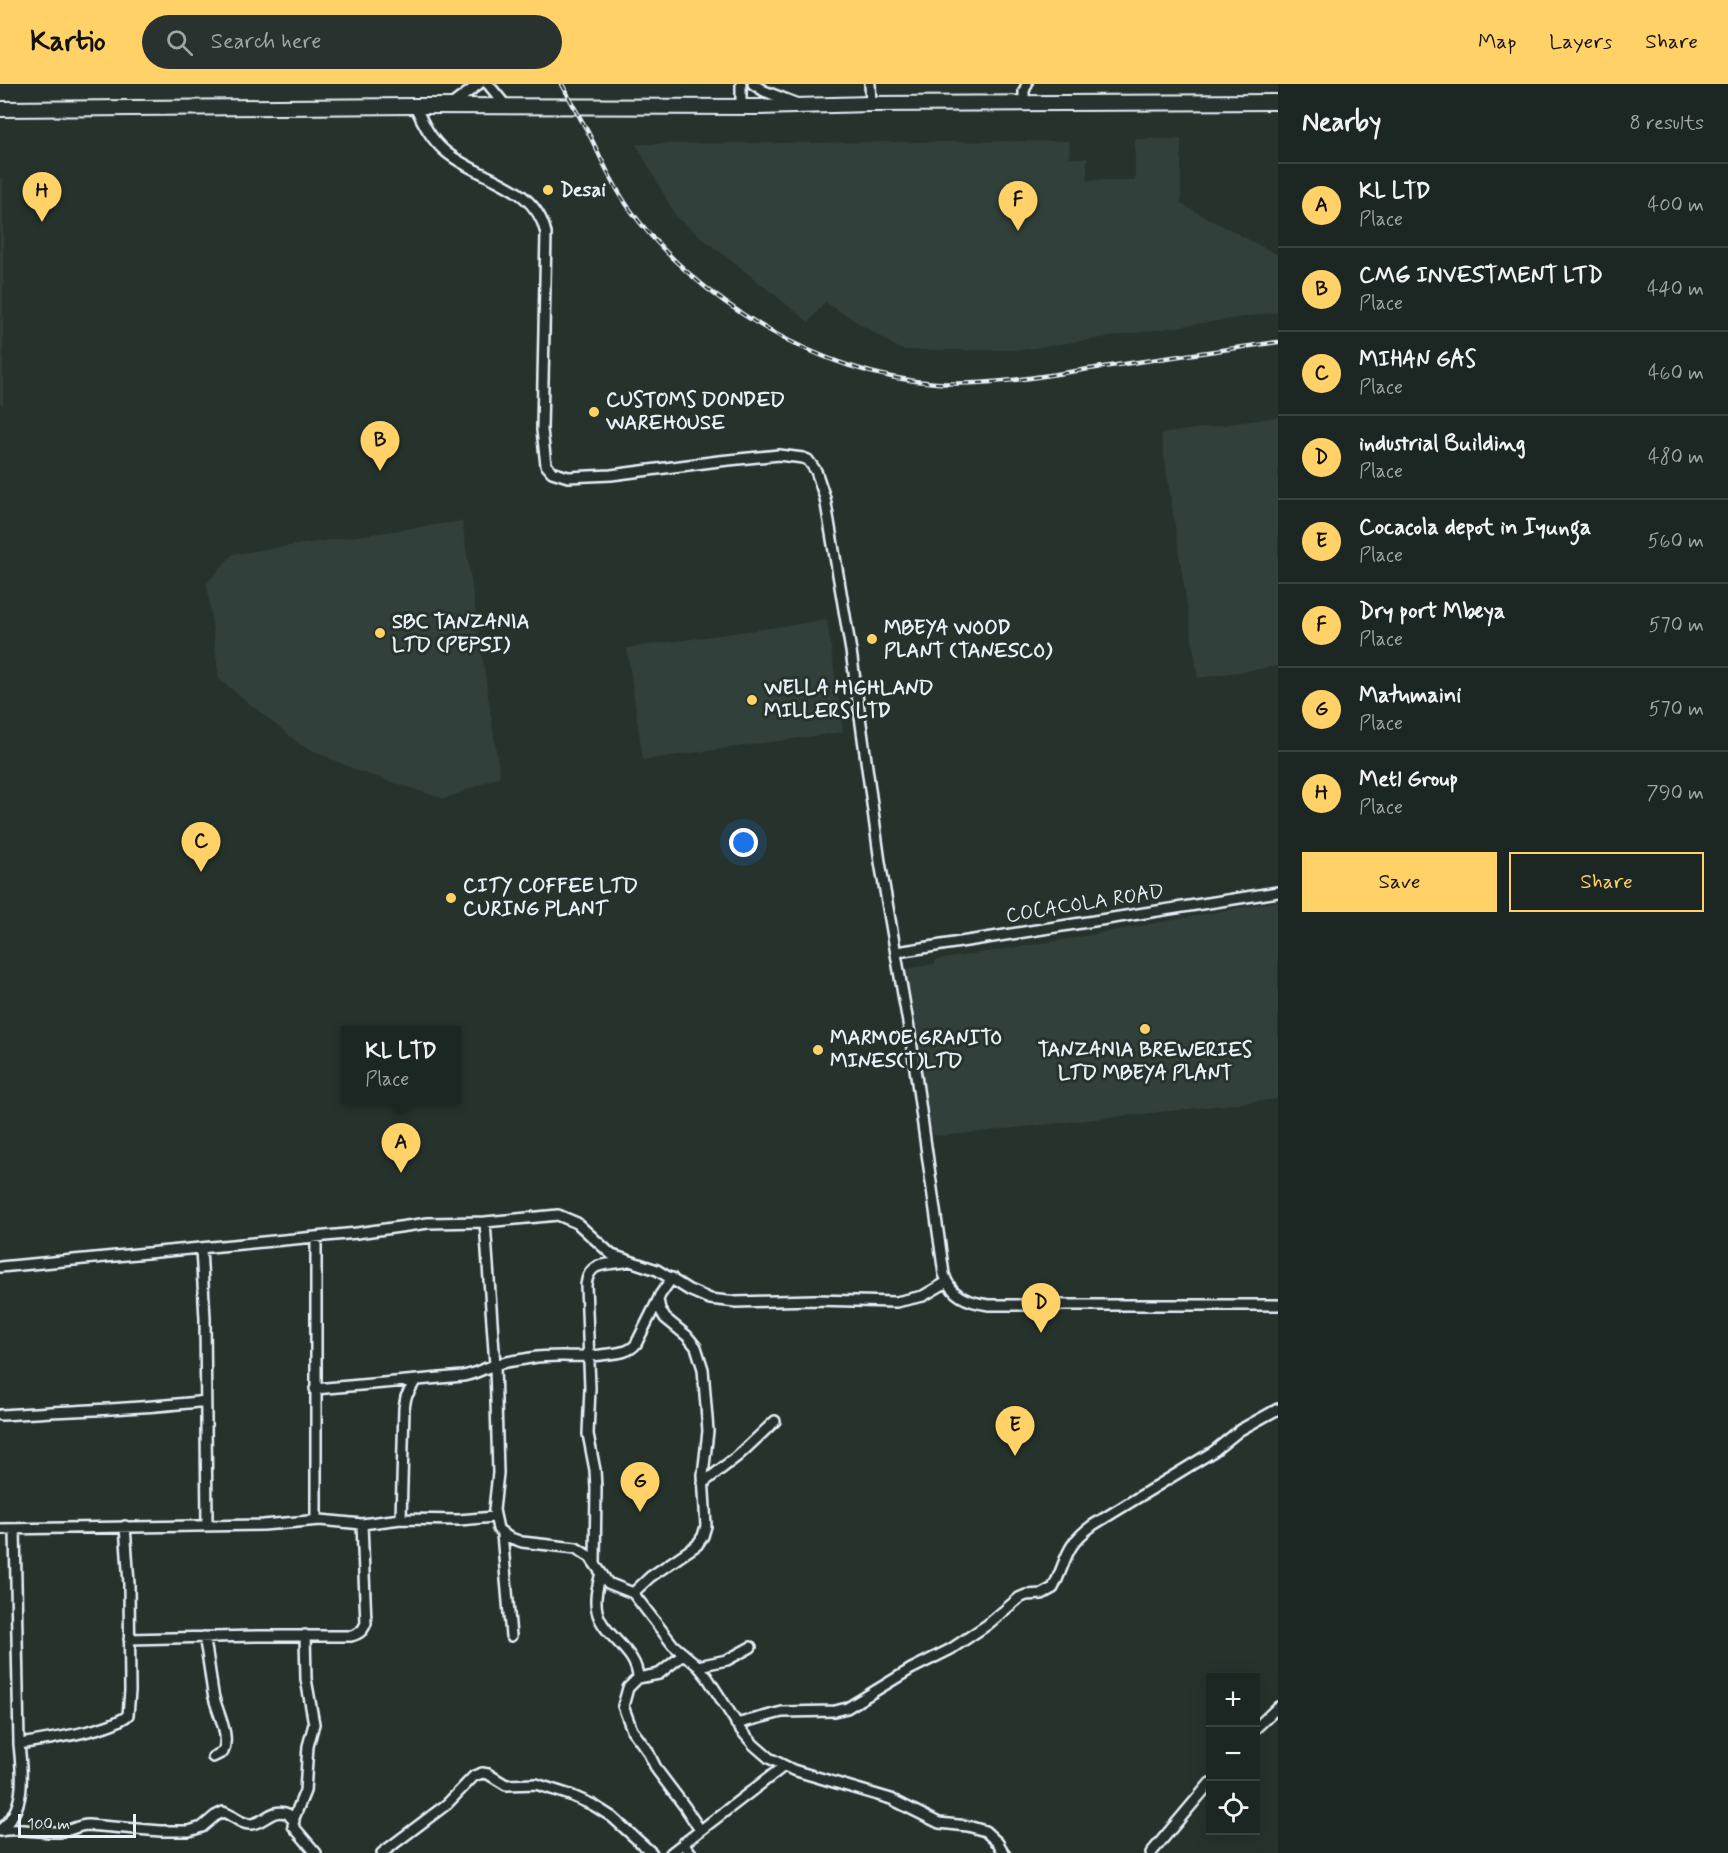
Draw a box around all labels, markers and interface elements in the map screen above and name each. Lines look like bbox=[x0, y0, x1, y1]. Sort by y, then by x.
search box bbox=[142, 15, 562, 69]
text: Kartio bbox=[30, 24, 106, 61]
icon: search bbox=[163, 26, 196, 59]
text: Search here bbox=[211, 28, 322, 56]
text: Map bbox=[1478, 28, 1516, 56]
text: Layers bbox=[1549, 28, 1612, 56]
text: Share bbox=[1645, 28, 1698, 56]
text: Nearby bbox=[1302, 106, 1381, 140]
text: 8 results bbox=[1630, 110, 1704, 137]
pin: H bbox=[22, 172, 62, 222]
place label: Desai bbox=[560, 177, 606, 204]
text: KL LTD bbox=[1359, 178, 1431, 206]
pin: F bbox=[998, 182, 1038, 231]
marker: Desai bbox=[541, 183, 555, 197]
text: A bbox=[1315, 192, 1328, 219]
text: 400 m bbox=[1648, 192, 1704, 219]
text: Place bbox=[1359, 206, 1403, 233]
text: CMG INVESTMENT LTD bbox=[1359, 262, 1603, 290]
text: B bbox=[1315, 276, 1328, 303]
text: 440 m bbox=[1647, 276, 1704, 303]
text: Place bbox=[1359, 290, 1403, 317]
text: MIHAN GAS bbox=[1359, 346, 1476, 374]
text: C bbox=[1314, 360, 1329, 387]
text: 460 m bbox=[1648, 360, 1704, 387]
text: Place bbox=[1359, 374, 1403, 401]
place label: CUSTOMS DONDED WAREHOUSE bbox=[605, 387, 785, 437]
marker: CUSTOMS DONDED WAREHOUSE bbox=[587, 405, 601, 419]
pin: B bbox=[360, 422, 400, 471]
text: industrial Building bbox=[1359, 430, 1526, 458]
text: D bbox=[1315, 444, 1328, 471]
text: 480 m bbox=[1648, 444, 1704, 471]
text: Place bbox=[1359, 458, 1403, 485]
text: Cocacola depot in Iyunga bbox=[1359, 514, 1591, 542]
text: E bbox=[1316, 528, 1327, 555]
text: 560 m bbox=[1648, 528, 1704, 555]
text: Place bbox=[1359, 542, 1403, 569]
text: Dry port Mbeya bbox=[1359, 598, 1505, 626]
place label: SBC TANZANIA LTD (PEPSI) bbox=[392, 609, 530, 659]
text: F bbox=[1316, 612, 1327, 639]
text: 570 m bbox=[1649, 612, 1704, 639]
place label: MBEYA WOOD PLANT (TANESCO) bbox=[884, 615, 1053, 665]
marker: SBC TANZANIA LTD (PEPSI) bbox=[373, 626, 387, 640]
text: Place bbox=[1359, 626, 1403, 653]
marker: MBEYA WOOD PLANT (TANESCO) bbox=[865, 632, 879, 646]
place label: WELLA HIGHLAND MILLERS LTD bbox=[763, 675, 934, 725]
text: Matumaini bbox=[1359, 682, 1461, 710]
marker: WELLA HIGHLAND MILLERS LTD bbox=[745, 693, 759, 707]
text: G bbox=[1315, 696, 1328, 723]
text: 570 m bbox=[1649, 696, 1704, 723]
text: Place bbox=[1359, 710, 1403, 737]
text: Metl Group bbox=[1359, 766, 1458, 794]
text: H bbox=[1315, 780, 1328, 807]
text: 790 m bbox=[1647, 780, 1704, 807]
text: Place bbox=[1359, 794, 1403, 821]
pin: C bbox=[182, 822, 220, 872]
your location bbox=[729, 828, 758, 857]
button: Save bbox=[1302, 852, 1497, 912]
button: Share bbox=[1509, 852, 1704, 912]
place label: CITY COFFEE LTD CURING PLANT bbox=[463, 873, 638, 923]
street label: COCACOLA ROAD bbox=[1004, 878, 1166, 930]
marker: CITY COFFEE LTD CURING PLANT bbox=[444, 891, 458, 905]
marker: TANZANIA BREWERIES LTD MBEYA PLANT bbox=[1138, 1022, 1152, 1036]
place label: MARMOE GRANITO MINES(T)LTD bbox=[830, 1025, 1002, 1075]
popup bbox=[341, 1026, 461, 1104]
place label: TANZANIA BREWERIES LTD MBEYA PLANT bbox=[1038, 1037, 1253, 1087]
text: KL LTD bbox=[365, 1038, 437, 1066]
marker: MARMOE GRANITO MINES(T)LTD bbox=[811, 1043, 825, 1057]
text: Place bbox=[365, 1066, 409, 1093]
pin: A bbox=[382, 1124, 420, 1173]
pin: D bbox=[1022, 1284, 1060, 1333]
pin: E bbox=[996, 1406, 1034, 1456]
pin: G bbox=[620, 1462, 660, 1512]
map controls bbox=[1206, 1673, 1260, 1835]
button: + bbox=[1206, 1673, 1260, 1727]
button: − bbox=[1206, 1727, 1260, 1781]
button: locate bbox=[1206, 1781, 1260, 1835]
scale bar bbox=[18, 1811, 136, 1838]
text: 100 m bbox=[27, 1814, 70, 1835]

